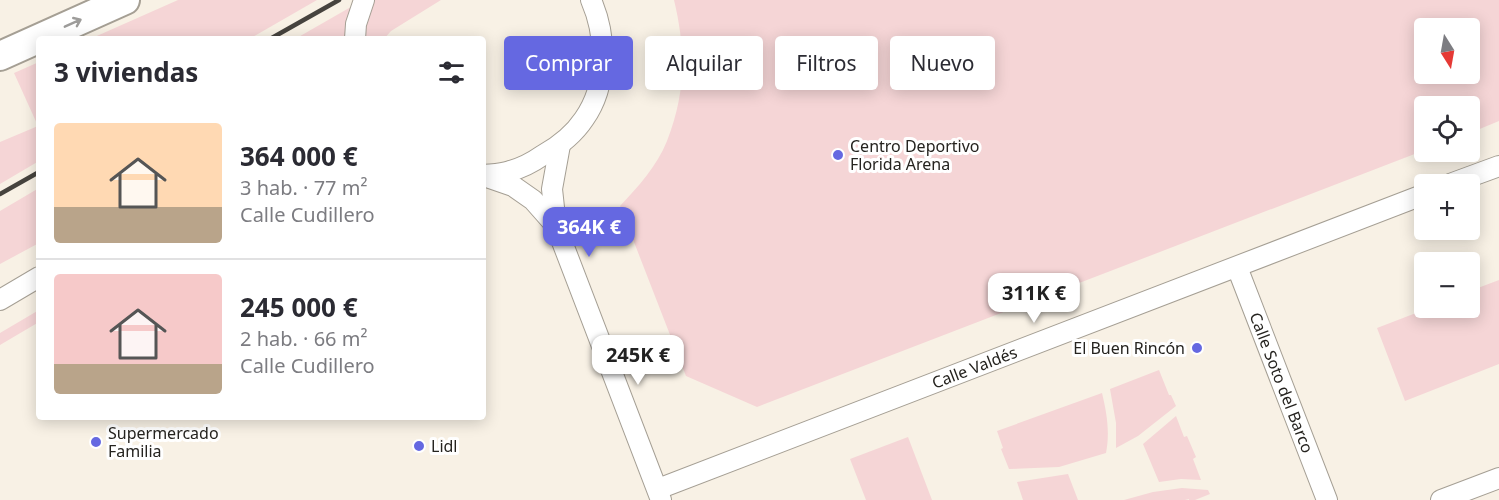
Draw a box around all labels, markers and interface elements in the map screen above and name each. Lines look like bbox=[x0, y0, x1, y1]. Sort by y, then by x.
one-way arrow bbox=[63, 17, 81, 29]
north arrow bbox=[1414, 18, 1480, 84]
map controls bbox=[1414, 18, 1480, 318]
chip: Comprar bbox=[504, 36, 633, 90]
chip: Alquilar bbox=[645, 36, 763, 90]
chip: Filtros bbox=[775, 36, 878, 90]
chip: Nuevo bbox=[890, 36, 995, 90]
text: 3 viviendas bbox=[54, 54, 198, 90]
icon: filters bbox=[435, 56, 468, 89]
button: locate bbox=[1414, 96, 1480, 162]
place label: Centro Deportivo Florida Arena bbox=[850, 135, 979, 175]
text: 364 000 € bbox=[240, 138, 358, 174]
icon: home bbox=[102, 147, 174, 219]
marker: Centro Deportivo Florida Arena bbox=[831, 148, 845, 162]
text: 3 hab. · 77 m² bbox=[240, 174, 367, 201]
button: + bbox=[1414, 174, 1480, 240]
text: Calle Cudillero bbox=[240, 201, 375, 228]
pin: 364K € bbox=[540, 207, 638, 258]
text: 364K € bbox=[557, 213, 621, 240]
button: − bbox=[1414, 252, 1480, 318]
pin: 311K € bbox=[985, 273, 1083, 324]
text: 311K € bbox=[1002, 279, 1066, 306]
text: 245 000 € bbox=[240, 289, 358, 325]
icon: home bbox=[102, 298, 174, 370]
street label: Calle Soto del Barco bbox=[1245, 309, 1319, 456]
text: 2 hab. · 66 m² bbox=[240, 325, 367, 352]
pin: 245K € bbox=[589, 335, 687, 386]
place label: El Buen Rincón bbox=[1073, 337, 1185, 359]
text: 245K € bbox=[606, 341, 670, 368]
street label: Calle Valdés bbox=[929, 341, 1020, 394]
marker: El Buen Rincón bbox=[1190, 341, 1204, 355]
text: Calle Cudillero bbox=[240, 352, 375, 379]
place label: Supermercado Familia bbox=[108, 422, 219, 462]
marker: Supermercado Familia bbox=[89, 435, 103, 449]
place label: Lidl bbox=[431, 435, 457, 457]
marker: Lidl bbox=[412, 439, 426, 453]

